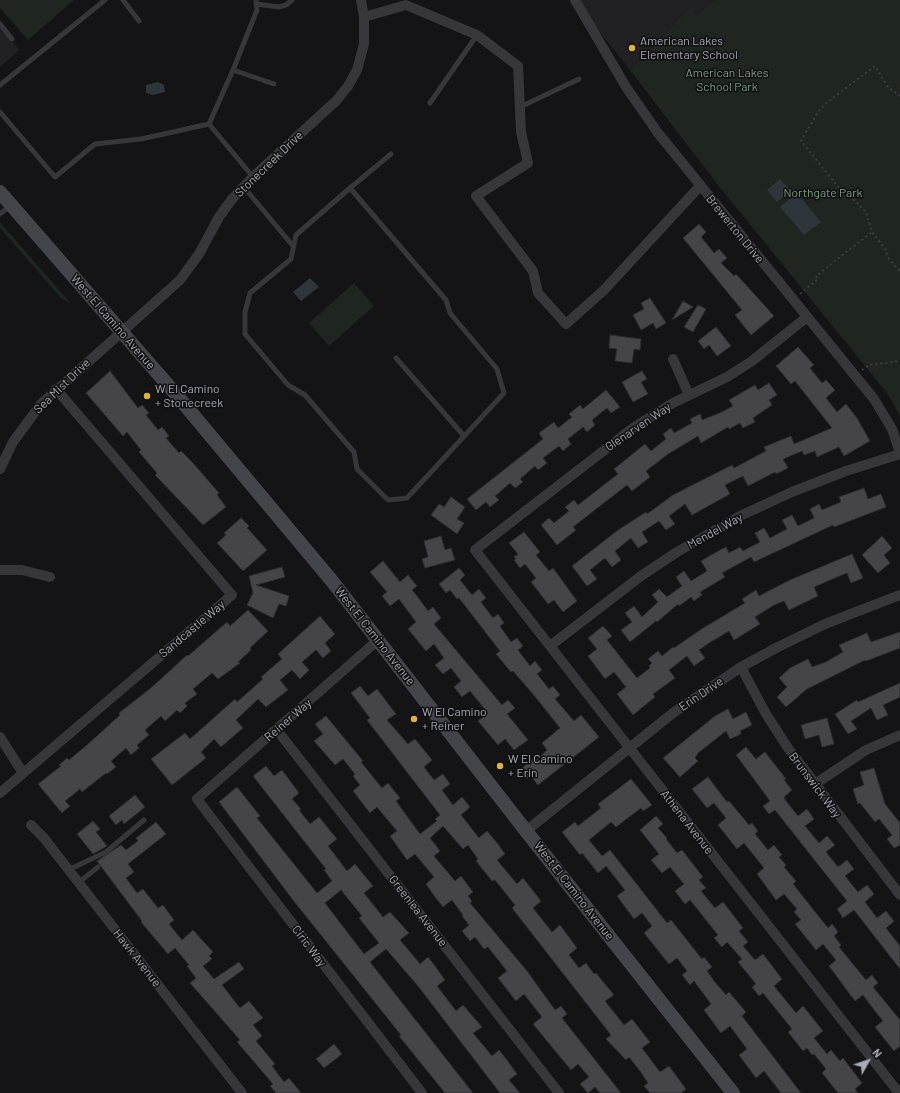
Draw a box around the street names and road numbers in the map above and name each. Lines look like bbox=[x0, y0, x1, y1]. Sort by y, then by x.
street label: Stonecreek Drive bbox=[232, 128, 306, 200]
street label: Brewerton Drive bbox=[703, 192, 767, 266]
street label: West El Camino Avenue bbox=[68, 272, 158, 372]
street label: Sea Mist Drive bbox=[31, 356, 93, 416]
street label: Glenarven Way bbox=[602, 400, 674, 454]
street label: Mendel Way bbox=[685, 510, 745, 552]
street label: West El Camino Avenue bbox=[332, 584, 418, 688]
street label: Sandcastle Way bbox=[156, 597, 228, 661]
street label: Erin Drive bbox=[676, 674, 726, 714]
street label: Reiner Way bbox=[261, 696, 315, 744]
street label: Brunswick Way bbox=[786, 749, 844, 821]
street label: Athena Avenue bbox=[657, 787, 717, 857]
street label: West El Camino Avenue bbox=[531, 839, 617, 943]
street label: Greenlea Avenue bbox=[386, 872, 450, 950]
street label: Ciric Way bbox=[289, 923, 329, 969]
street label: Hawk Avenue bbox=[110, 926, 164, 990]

